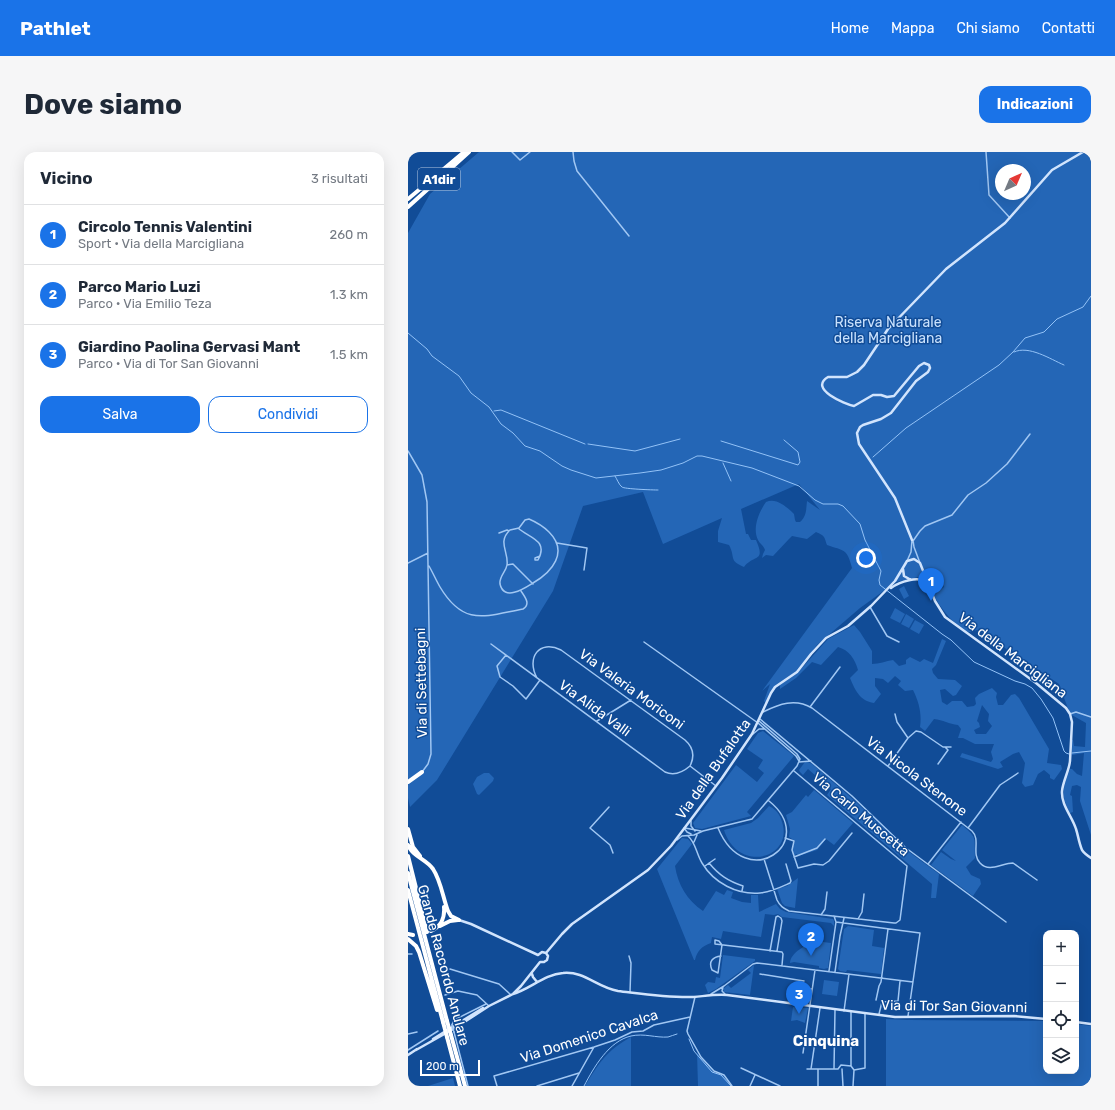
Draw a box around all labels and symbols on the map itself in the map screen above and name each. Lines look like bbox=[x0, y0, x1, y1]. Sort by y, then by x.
north arrow bbox=[995, 164, 1031, 200]
road number: A1dir bbox=[418, 168, 460, 190]
park label: Riserva Naturale della Marcigliana bbox=[834, 314, 942, 347]
your location bbox=[856, 548, 876, 568]
pin: 1 bbox=[918, 568, 944, 601]
street label: Via della Marcigliana bbox=[955, 609, 1071, 702]
street label: Via di Settebagni bbox=[412, 628, 431, 738]
street label: Via Valeria Moriconi bbox=[576, 645, 688, 733]
street label: Via Alida Valli bbox=[555, 677, 634, 740]
street label: Via della Bufalotta bbox=[672, 716, 754, 823]
street label: Via Nicola Stenone bbox=[863, 733, 971, 820]
street label: Via Carlo Muscetta bbox=[809, 769, 913, 860]
street label: Grande Raccordo Anulare bbox=[414, 883, 473, 1048]
pin: 2 bbox=[798, 923, 824, 956]
pin: 3 bbox=[786, 981, 812, 1014]
street label: Via di Tor San Giovanni bbox=[881, 997, 1027, 1016]
street label: Via Domenico Cavalca bbox=[518, 1006, 660, 1067]
district label: Cinquina bbox=[793, 1032, 859, 1050]
scale bar bbox=[420, 1058, 480, 1077]

